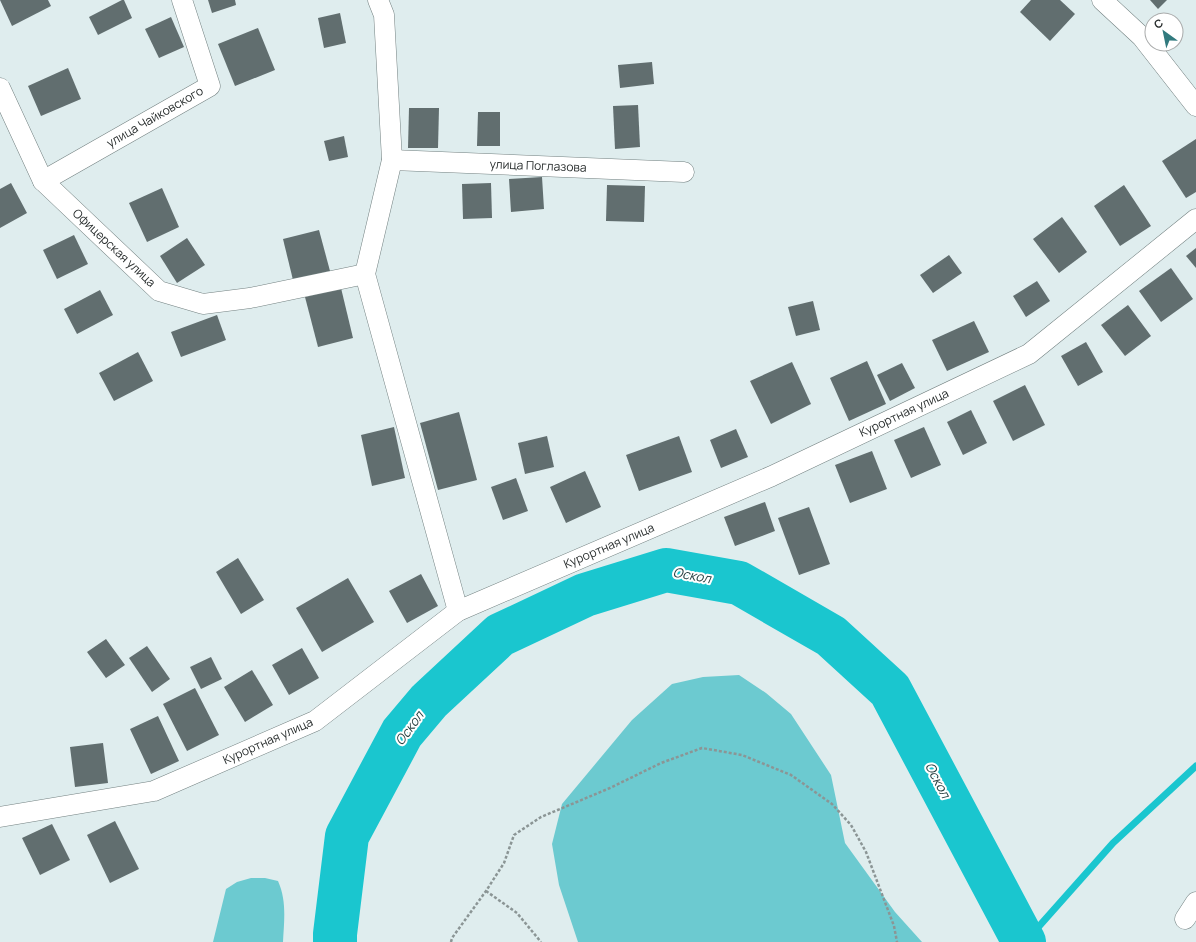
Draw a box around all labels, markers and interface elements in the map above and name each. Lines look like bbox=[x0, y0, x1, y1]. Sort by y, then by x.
north arrow bbox=[1144, 12, 1184, 52]
text: С bbox=[1151, 15, 1166, 32]
street label: улица Чайковского bbox=[103, 82, 206, 151]
street label: улица Поглазова bbox=[489, 155, 587, 176]
street label: Офицерская улица bbox=[69, 205, 160, 291]
street label: Курортная улица bbox=[856, 384, 951, 441]
street label: Курортная улица bbox=[561, 519, 657, 572]
water label: Оскол bbox=[672, 563, 714, 587]
water label: Оскол bbox=[391, 706, 428, 749]
street label: Курортная улица bbox=[220, 713, 316, 768]
water label: Оскол bbox=[921, 759, 956, 802]

